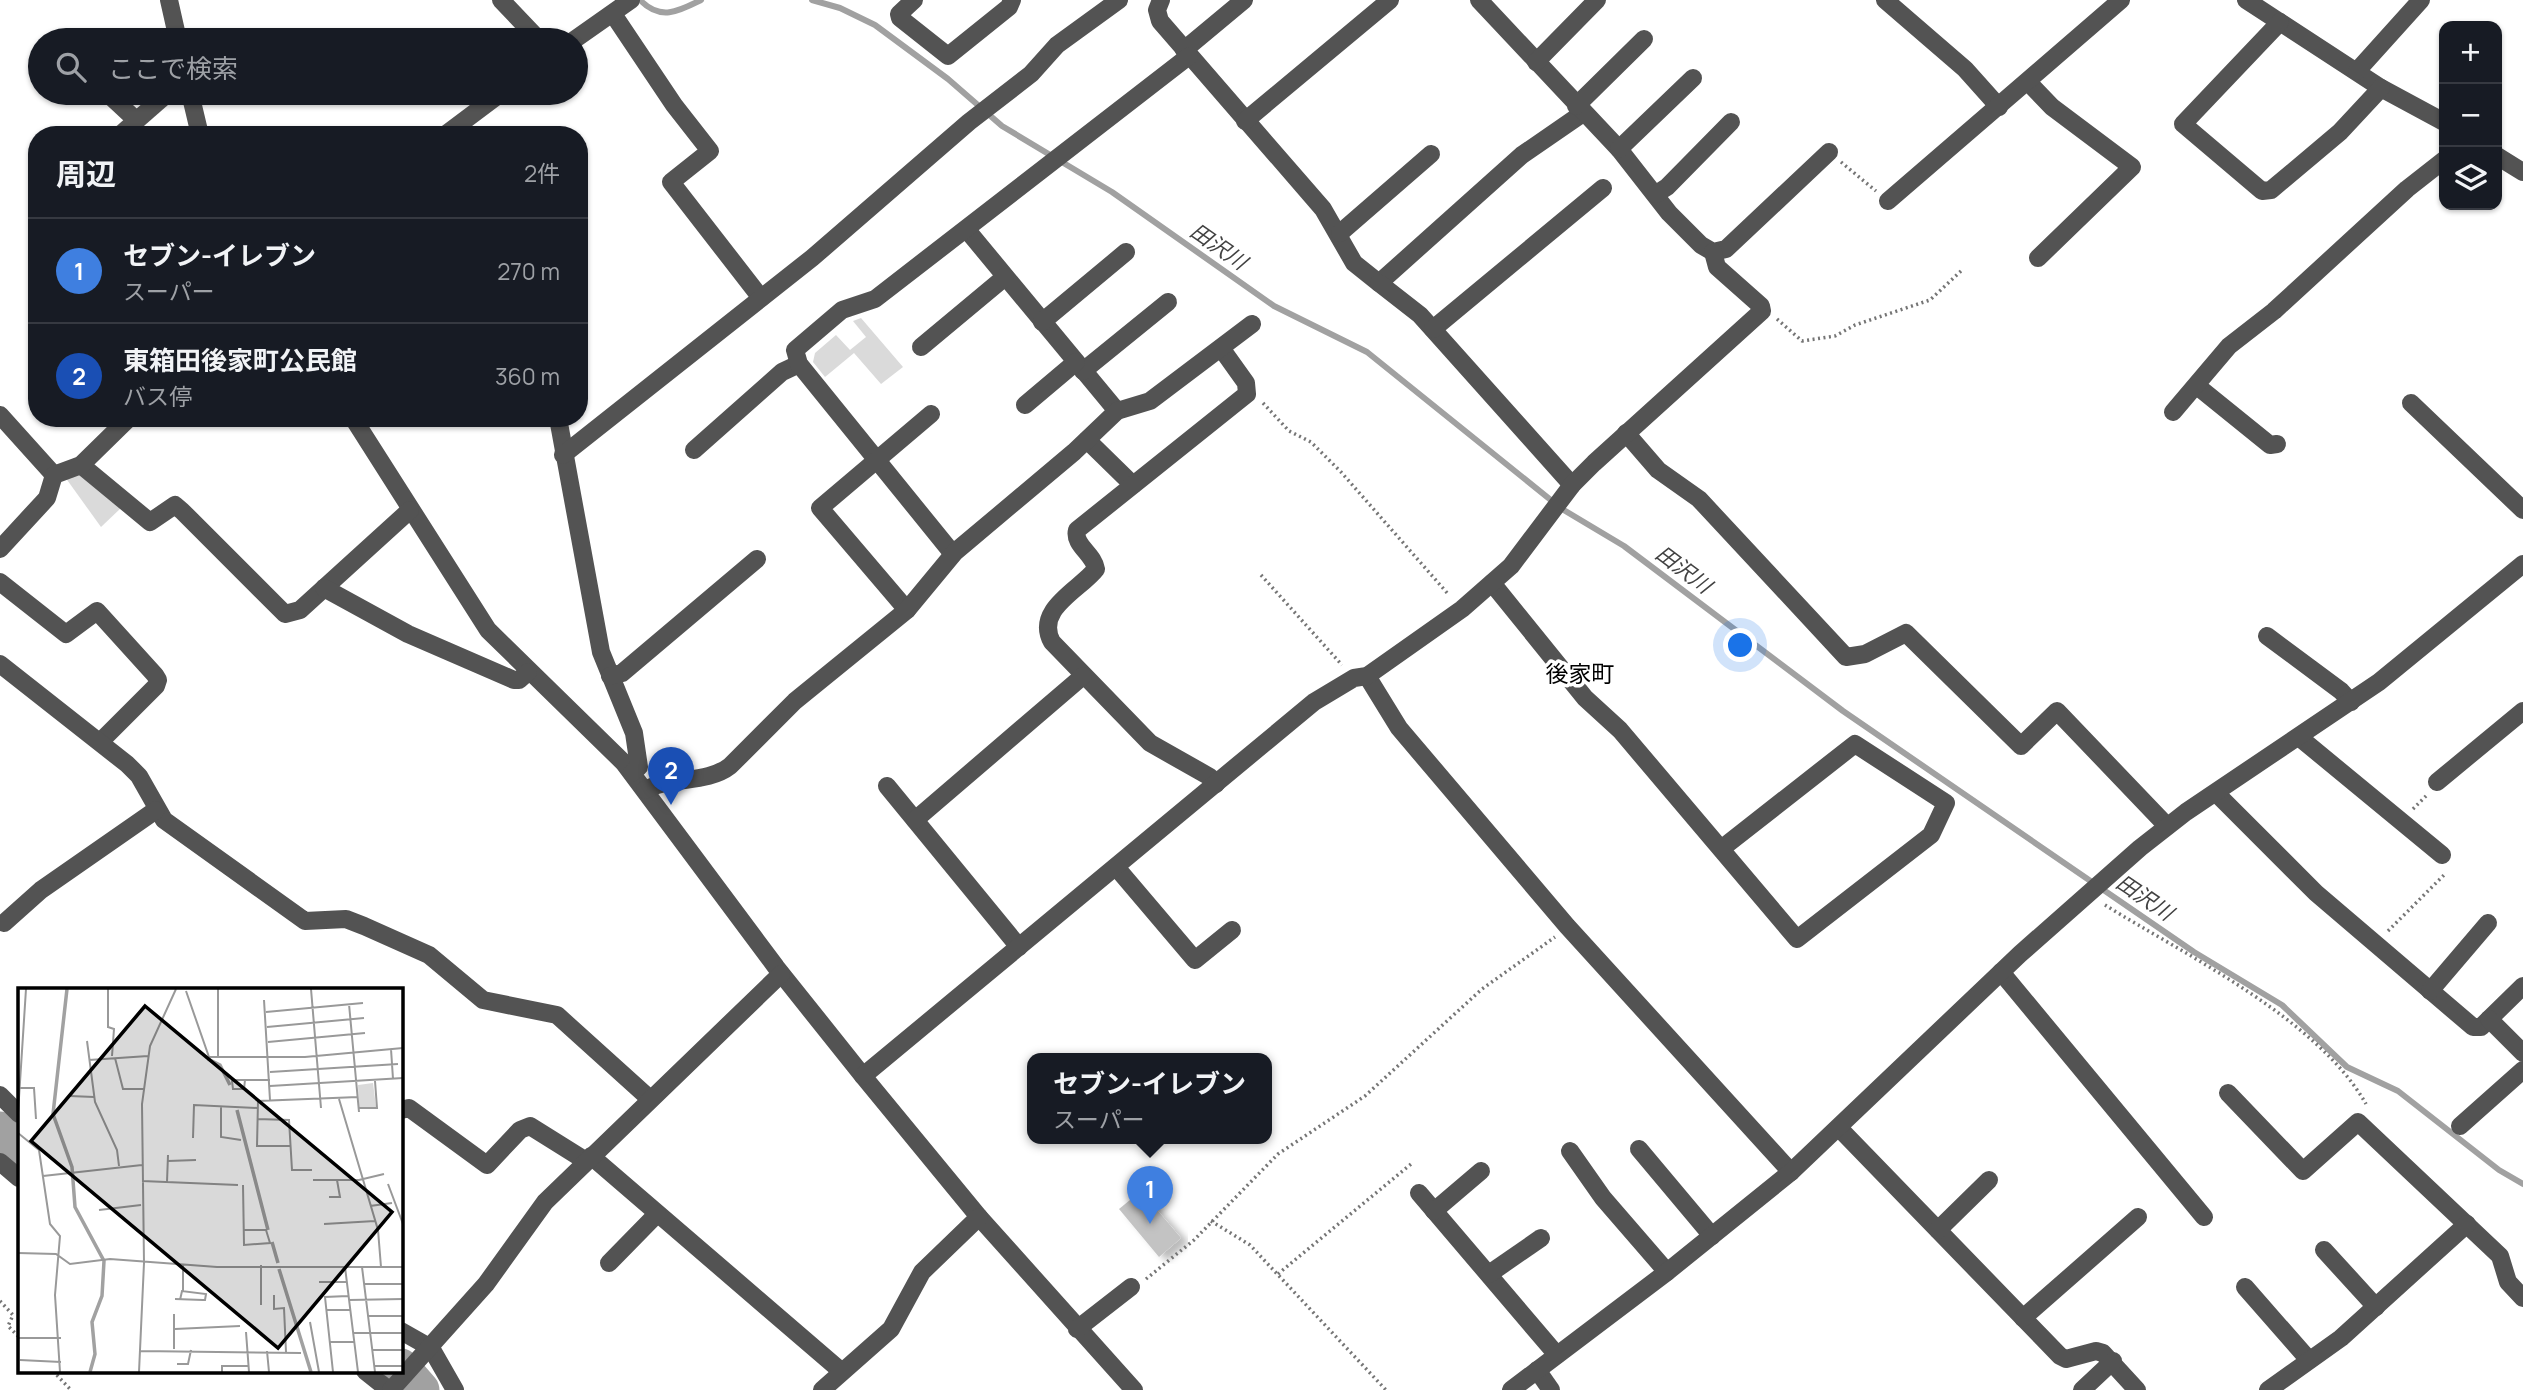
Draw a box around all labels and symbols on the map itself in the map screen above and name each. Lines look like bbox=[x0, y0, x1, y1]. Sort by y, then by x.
water label: 田沢川 bbox=[1185, 216, 1254, 277]
water label: 田沢川 bbox=[1650, 539, 1719, 600]
your location bbox=[1723, 628, 1757, 662]
district label: 後家町 bbox=[1546, 657, 1615, 689]
pin: 2 bbox=[648, 747, 694, 805]
water label: 田沢川 bbox=[2111, 868, 2181, 927]
inset map bbox=[18, 988, 402, 1372]
pin: 1 bbox=[1127, 1166, 1173, 1224]

